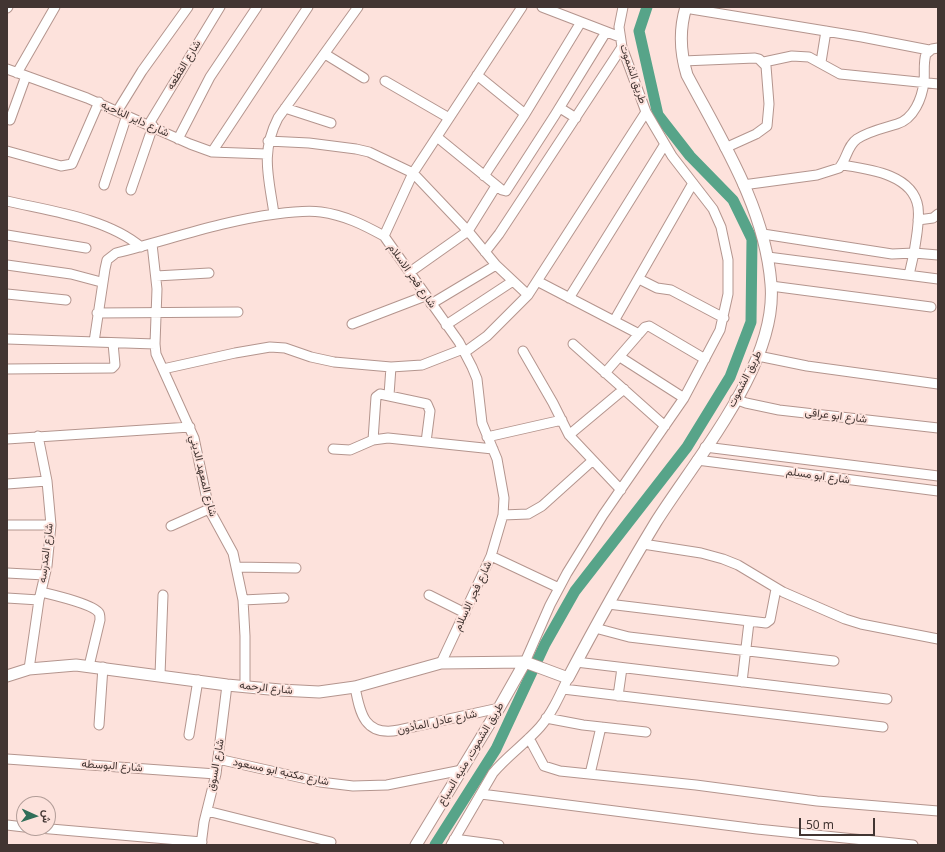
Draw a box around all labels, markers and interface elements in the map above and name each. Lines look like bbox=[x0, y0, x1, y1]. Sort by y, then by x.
street label: شارع القطعه bbox=[164, 38, 204, 92]
street label: طريق الشموت bbox=[617, 43, 649, 105]
street label: شارع داير الناحيه bbox=[99, 98, 171, 140]
street label: شارع فجر الاسلام bbox=[385, 241, 439, 311]
street label: طريق الشموت bbox=[725, 348, 765, 410]
street label: شارع ابو عراقى bbox=[804, 406, 868, 426]
street label: شارع المعهد الديني bbox=[187, 434, 219, 518]
street label: شارع ابو مسلم bbox=[785, 465, 851, 487]
street label: شارع المدرسه bbox=[36, 522, 56, 584]
street label: شارع فجر الاسلام bbox=[451, 559, 495, 633]
street label: شارع الرحمه bbox=[239, 679, 293, 697]
street label: طريق الشموت, منيه السباع bbox=[435, 700, 507, 808]
street label: شارع عادل المأذون bbox=[396, 707, 478, 737]
street label: شارع السوق bbox=[205, 738, 227, 792]
street label: شارع مكتبه ابو مسعود bbox=[232, 755, 330, 789]
street label: شارع البوسطه bbox=[81, 757, 143, 775]
north arrow bbox=[16, 796, 56, 836]
text: ش bbox=[40, 810, 55, 824]
scale bar bbox=[801, 810, 877, 836]
text: 50 m bbox=[806, 816, 834, 833]

